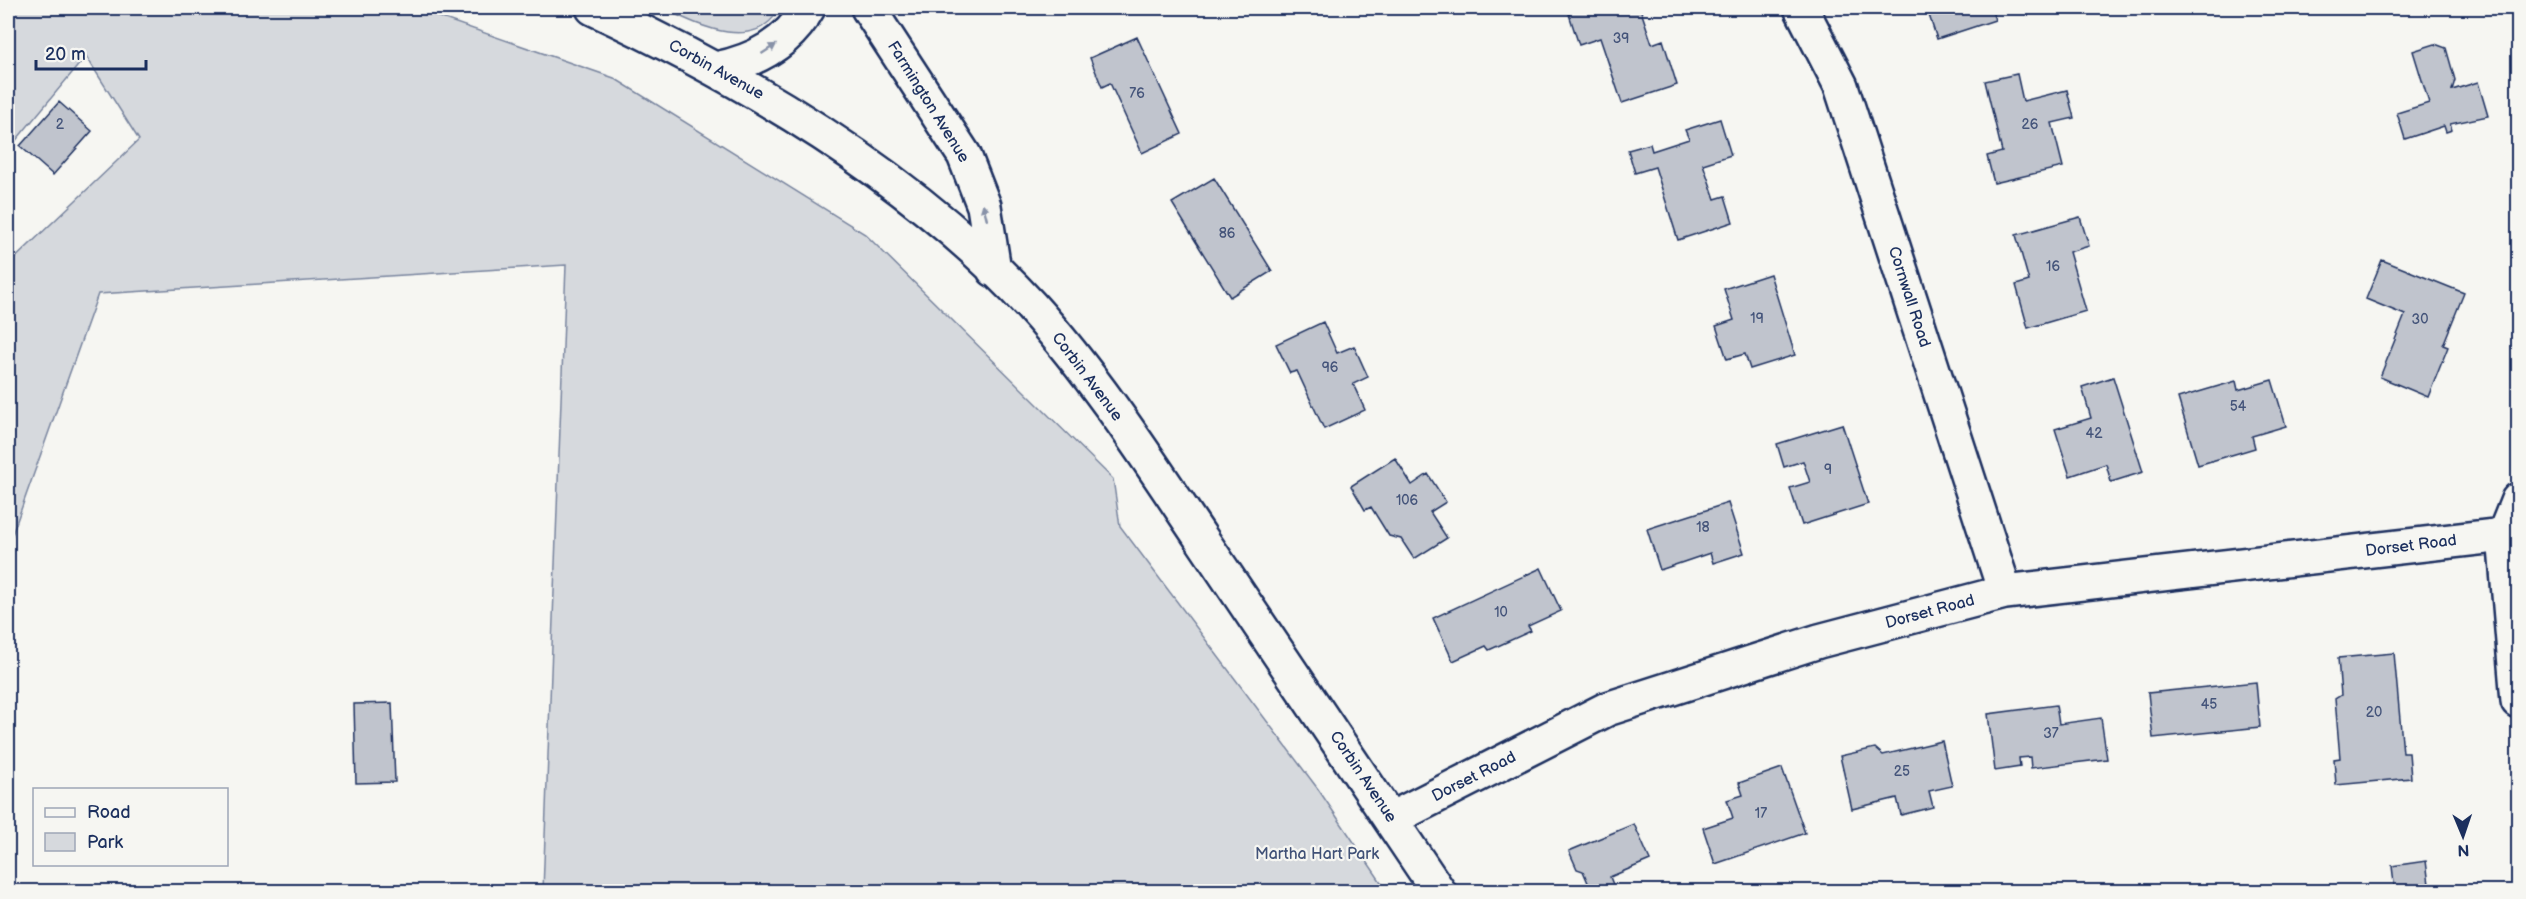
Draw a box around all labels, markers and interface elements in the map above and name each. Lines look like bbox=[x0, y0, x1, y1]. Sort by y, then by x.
house number: 39 bbox=[1613, 30, 1629, 47]
scale bar bbox=[36, 33, 146, 71]
street label: Corbin Avenue bbox=[665, 36, 767, 104]
street label: Farmington Avenue bbox=[883, 38, 973, 167]
one-way arrow bbox=[761, 43, 777, 55]
text: 20 m bbox=[45, 44, 86, 65]
house number: 76 bbox=[1129, 85, 1145, 102]
house number: 2 bbox=[56, 116, 65, 133]
house number: 26 bbox=[2022, 116, 2039, 133]
one-way arrow bbox=[980, 203, 990, 221]
house number: 86 bbox=[1219, 225, 1236, 242]
street label: Cornwall Road bbox=[1884, 244, 1934, 350]
house number: 16 bbox=[2046, 258, 2060, 275]
house number: 19 bbox=[1750, 310, 1764, 327]
house number: 30 bbox=[2412, 311, 2428, 328]
street label: Corbin Avenue bbox=[1048, 329, 1127, 425]
house number: 96 bbox=[1322, 359, 1339, 376]
house number: 54 bbox=[2230, 398, 2247, 415]
house number: 42 bbox=[2086, 425, 2103, 442]
house number: 9 bbox=[1824, 461, 1832, 478]
house number: 106 bbox=[1396, 492, 1419, 509]
house number: 18 bbox=[1696, 519, 1710, 536]
street label: Dorset Road bbox=[2364, 531, 2458, 561]
street label: Dorset Road bbox=[1883, 591, 1977, 633]
house number: 10 bbox=[1494, 604, 1508, 621]
house number: 45 bbox=[2201, 696, 2217, 713]
house number: 20 bbox=[2366, 704, 2382, 721]
house number: 37 bbox=[2043, 725, 2059, 742]
street label: Corbin Avenue bbox=[1325, 728, 1401, 827]
street label: Dorset Road bbox=[1429, 748, 1519, 806]
house number: 25 bbox=[1894, 763, 1910, 780]
legend bbox=[33, 788, 228, 866]
text: Road bbox=[87, 802, 131, 823]
house number: 17 bbox=[1755, 805, 1767, 822]
north arrow bbox=[2433, 806, 2493, 866]
text: Park bbox=[87, 832, 123, 853]
text: N bbox=[2457, 840, 2470, 859]
park label: Martha Hart Park bbox=[1255, 845, 1379, 864]

